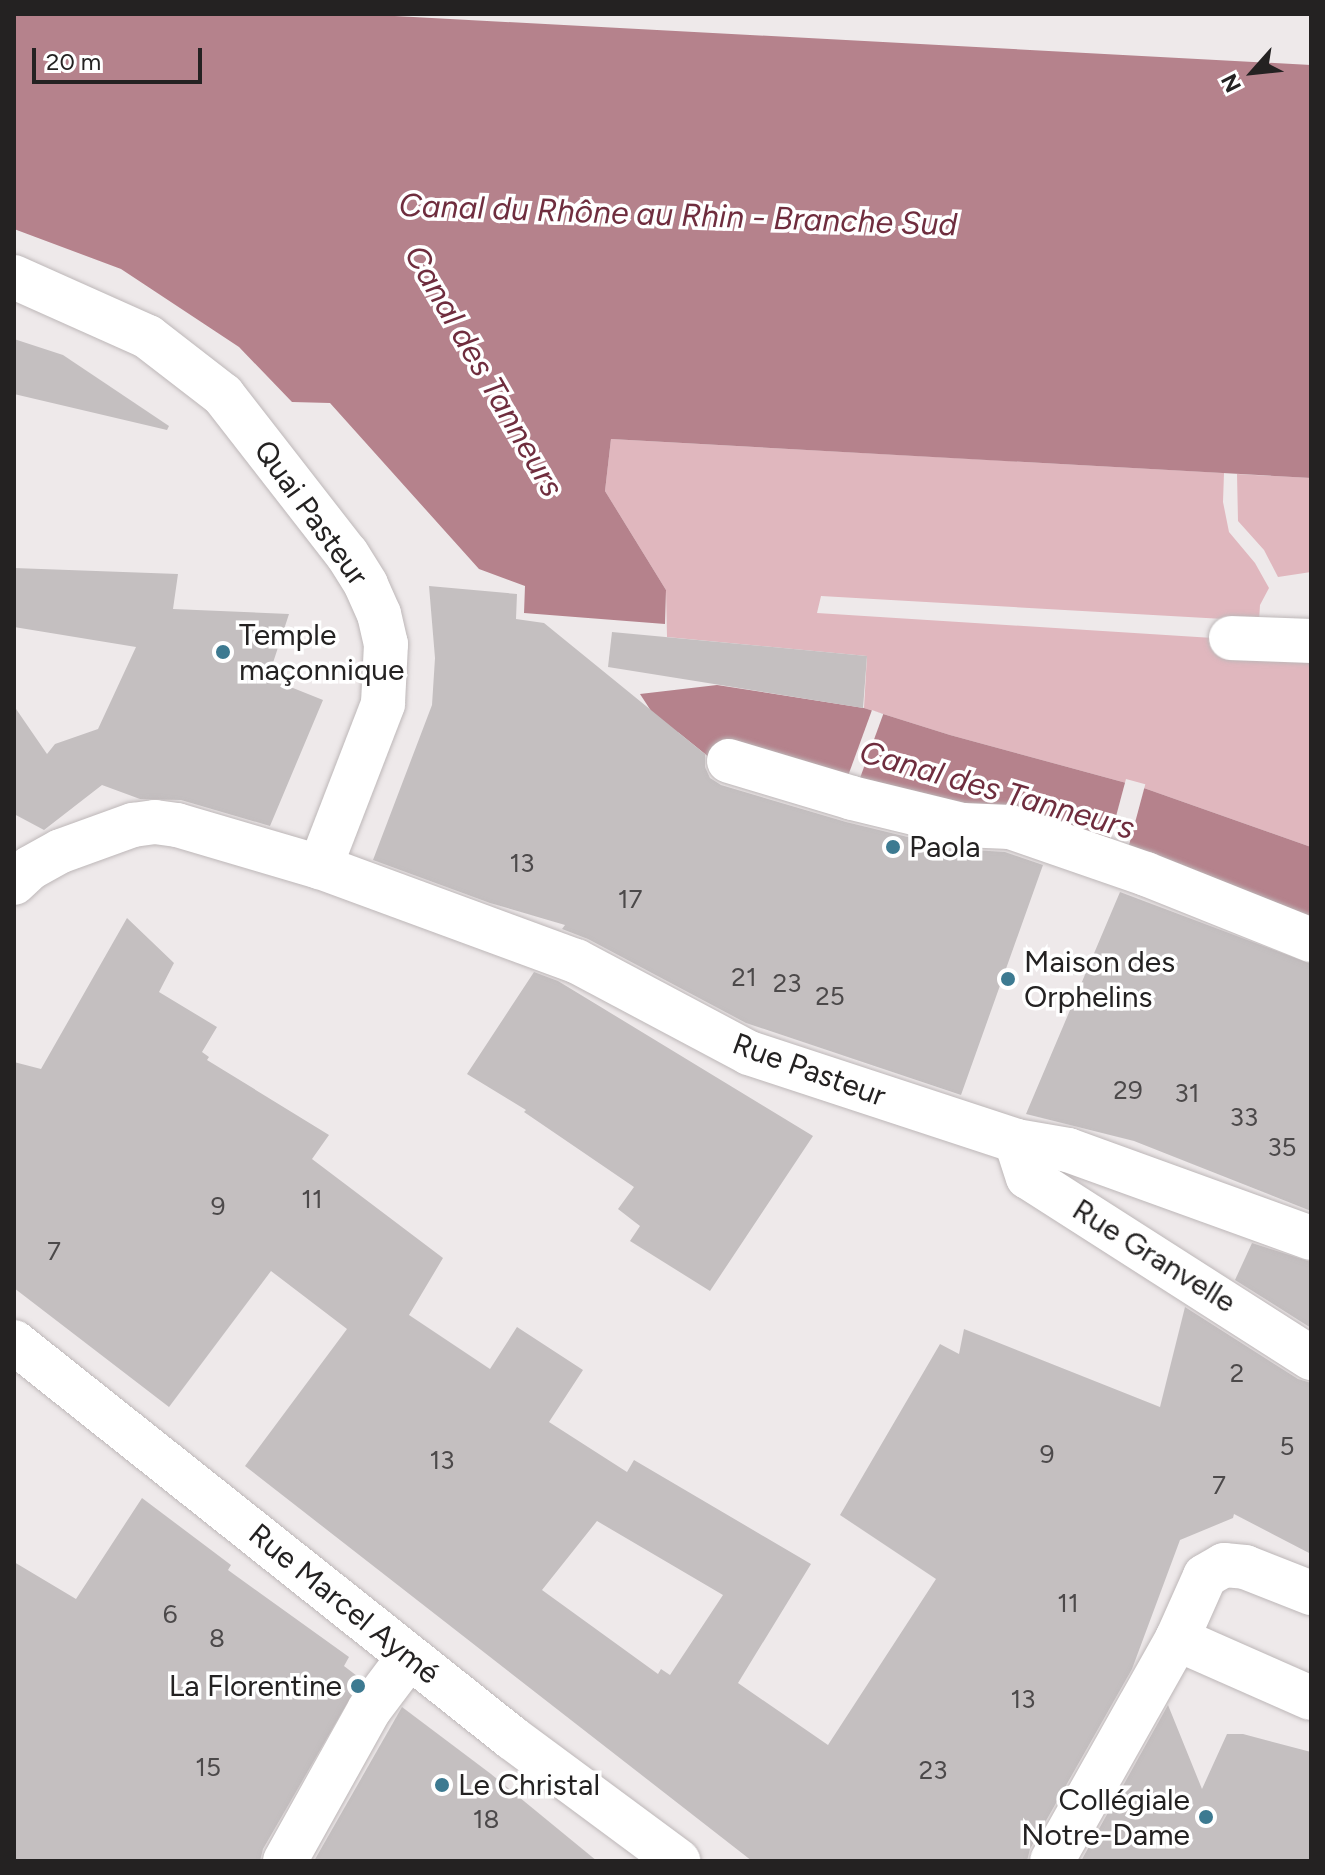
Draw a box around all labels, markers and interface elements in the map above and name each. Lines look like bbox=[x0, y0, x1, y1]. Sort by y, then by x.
scale bar bbox=[36, 32, 206, 82]
north arrow bbox=[1213, 32, 1293, 112]
text: 20 m bbox=[46, 47, 101, 76]
text: N bbox=[1215, 69, 1247, 97]
water label: Canal du Rhône au Rhin - Branche Sud bbox=[398, 186, 958, 244]
water label: Canal des Tanneurs bbox=[396, 238, 572, 504]
street label: Quai Pasteur bbox=[246, 433, 376, 593]
place label: Temple maçonnique bbox=[239, 617, 404, 688]
marker: Temple maçonnique bbox=[214, 643, 232, 661]
water label: Canal des Tanneurs bbox=[855, 732, 1139, 848]
place label: Paola bbox=[909, 829, 981, 865]
marker: Paola bbox=[884, 838, 902, 856]
house number: 13 bbox=[510, 848, 534, 880]
house number: 17 bbox=[618, 884, 642, 916]
place label: Maison des Orphelins bbox=[1024, 944, 1175, 1014]
house number: 21 bbox=[731, 962, 757, 994]
house number: 23 bbox=[773, 968, 801, 1000]
marker: Maison des Orphelins bbox=[999, 970, 1017, 988]
house number: 25 bbox=[815, 981, 845, 1013]
street label: Rue Pasteur bbox=[728, 1026, 890, 1114]
house number: 29 bbox=[1113, 1075, 1143, 1107]
house number: 31 bbox=[1175, 1078, 1199, 1110]
house number: 33 bbox=[1230, 1102, 1258, 1134]
house number: 35 bbox=[1267, 1132, 1297, 1164]
house number: 11 bbox=[301, 1184, 323, 1216]
house number: 9 bbox=[211, 1191, 225, 1223]
street label: Rue Granvelle bbox=[1066, 1192, 1242, 1320]
house number: 7 bbox=[47, 1236, 61, 1268]
house number: 2 bbox=[1230, 1358, 1244, 1390]
house number: 5 bbox=[1280, 1431, 1294, 1463]
house number: 9 bbox=[1040, 1439, 1054, 1471]
house number: 13 bbox=[430, 1445, 454, 1477]
house number: 7 bbox=[1212, 1470, 1226, 1502]
street label: Rue Marcel Aymé bbox=[242, 1516, 446, 1692]
house number: 11 bbox=[1057, 1588, 1079, 1620]
house number: 6 bbox=[163, 1599, 177, 1631]
house number: 8 bbox=[209, 1623, 225, 1655]
place label: La Florentine bbox=[169, 1668, 342, 1704]
marker: La Florentine bbox=[349, 1677, 367, 1695]
house number: 13 bbox=[1011, 1684, 1035, 1716]
house number: 15 bbox=[195, 1752, 221, 1784]
house number: 23 bbox=[919, 1755, 947, 1787]
place label: Le Christal bbox=[458, 1767, 600, 1803]
marker: Le Christal bbox=[433, 1776, 451, 1794]
place label: Collégiale Notre-Dame bbox=[1021, 1782, 1190, 1852]
house number: 18 bbox=[473, 1804, 499, 1836]
marker: Collégiale Notre-Dame bbox=[1197, 1808, 1215, 1826]

